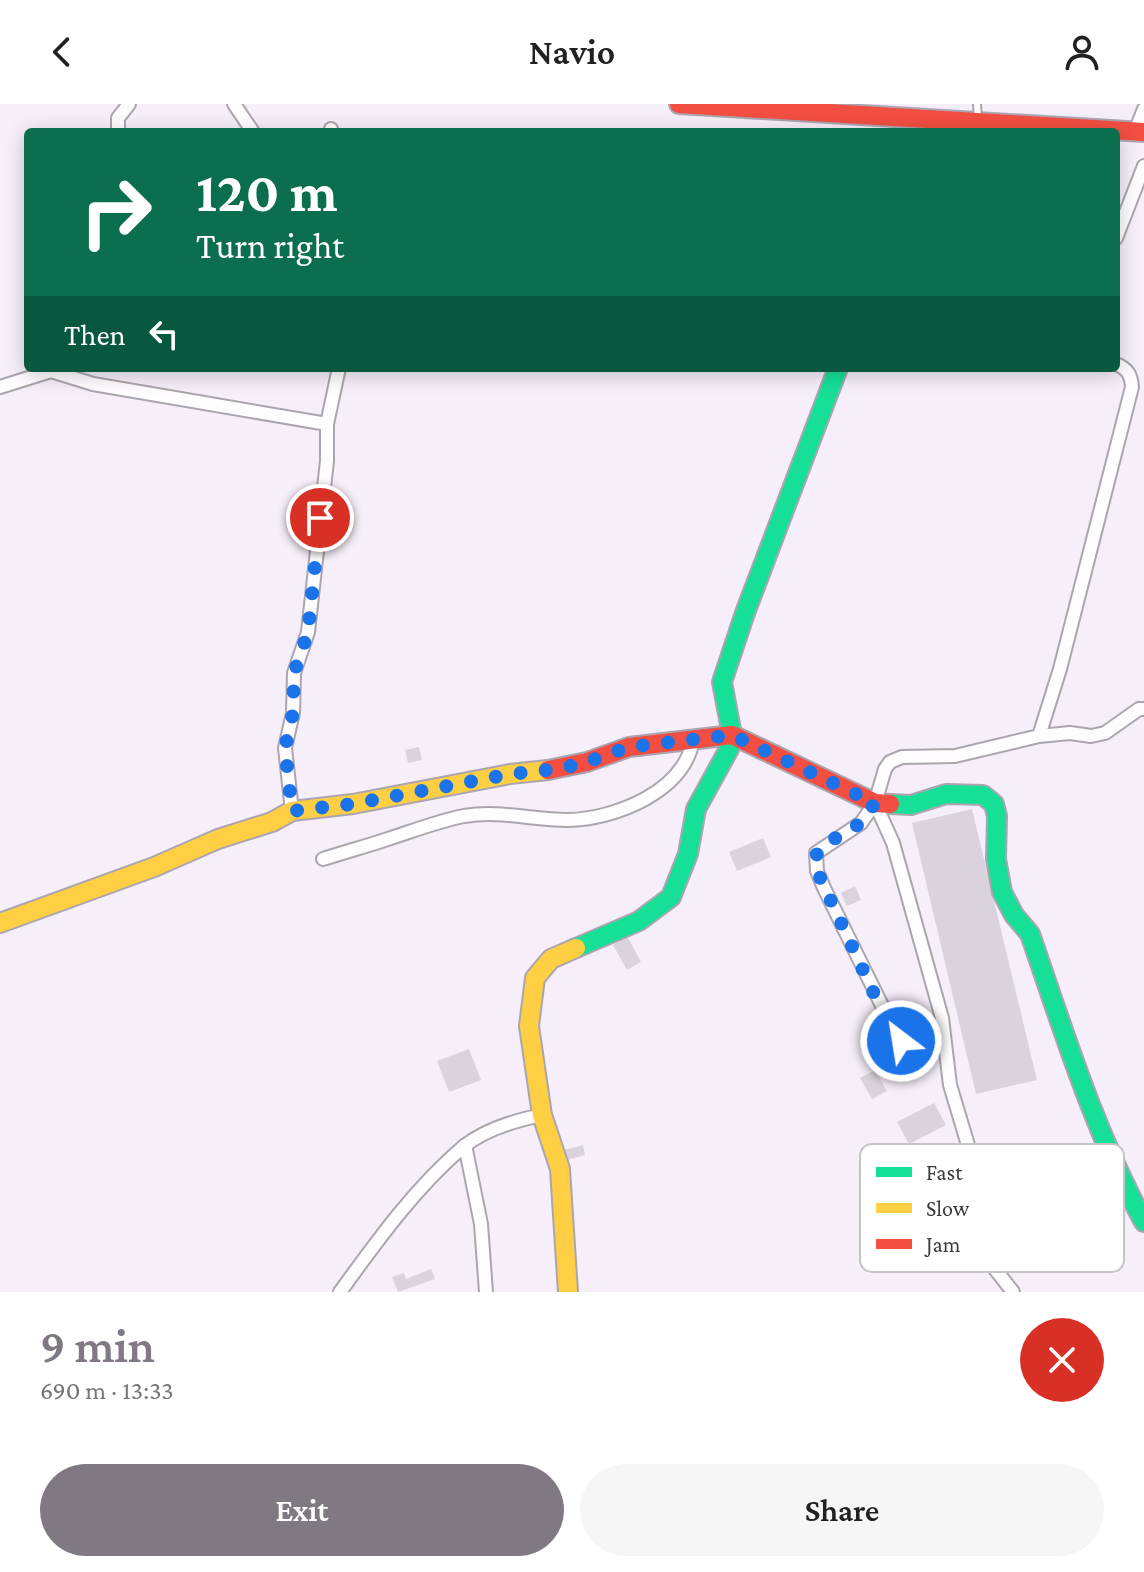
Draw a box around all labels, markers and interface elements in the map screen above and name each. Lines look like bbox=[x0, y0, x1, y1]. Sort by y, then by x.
icon: back bbox=[40, 30, 84, 74]
icon: person bbox=[1060, 30, 1104, 74]
text: Navio bbox=[529, 32, 615, 72]
icon: right bbox=[64, 160, 168, 264]
text: 120 m bbox=[196, 161, 338, 223]
text: Turn right bbox=[196, 226, 344, 266]
icon: left bbox=[142, 312, 186, 356]
text: Then bbox=[64, 318, 126, 351]
pin bbox=[286, 484, 354, 552]
icon: arrive bbox=[298, 496, 342, 540]
position arrow bbox=[859, 999, 943, 1083]
legend bbox=[860, 1144, 1124, 1272]
text: Fast bbox=[926, 1160, 963, 1185]
text: Slow bbox=[926, 1196, 970, 1221]
text: Jam bbox=[924, 1232, 961, 1257]
button: close bbox=[1020, 1318, 1104, 1402]
text: 9 min bbox=[40, 1319, 155, 1372]
text: 690 m · 13:33 bbox=[40, 1376, 174, 1405]
button: Exit bbox=[40, 1464, 564, 1556]
button: Share bbox=[580, 1464, 1104, 1556]

